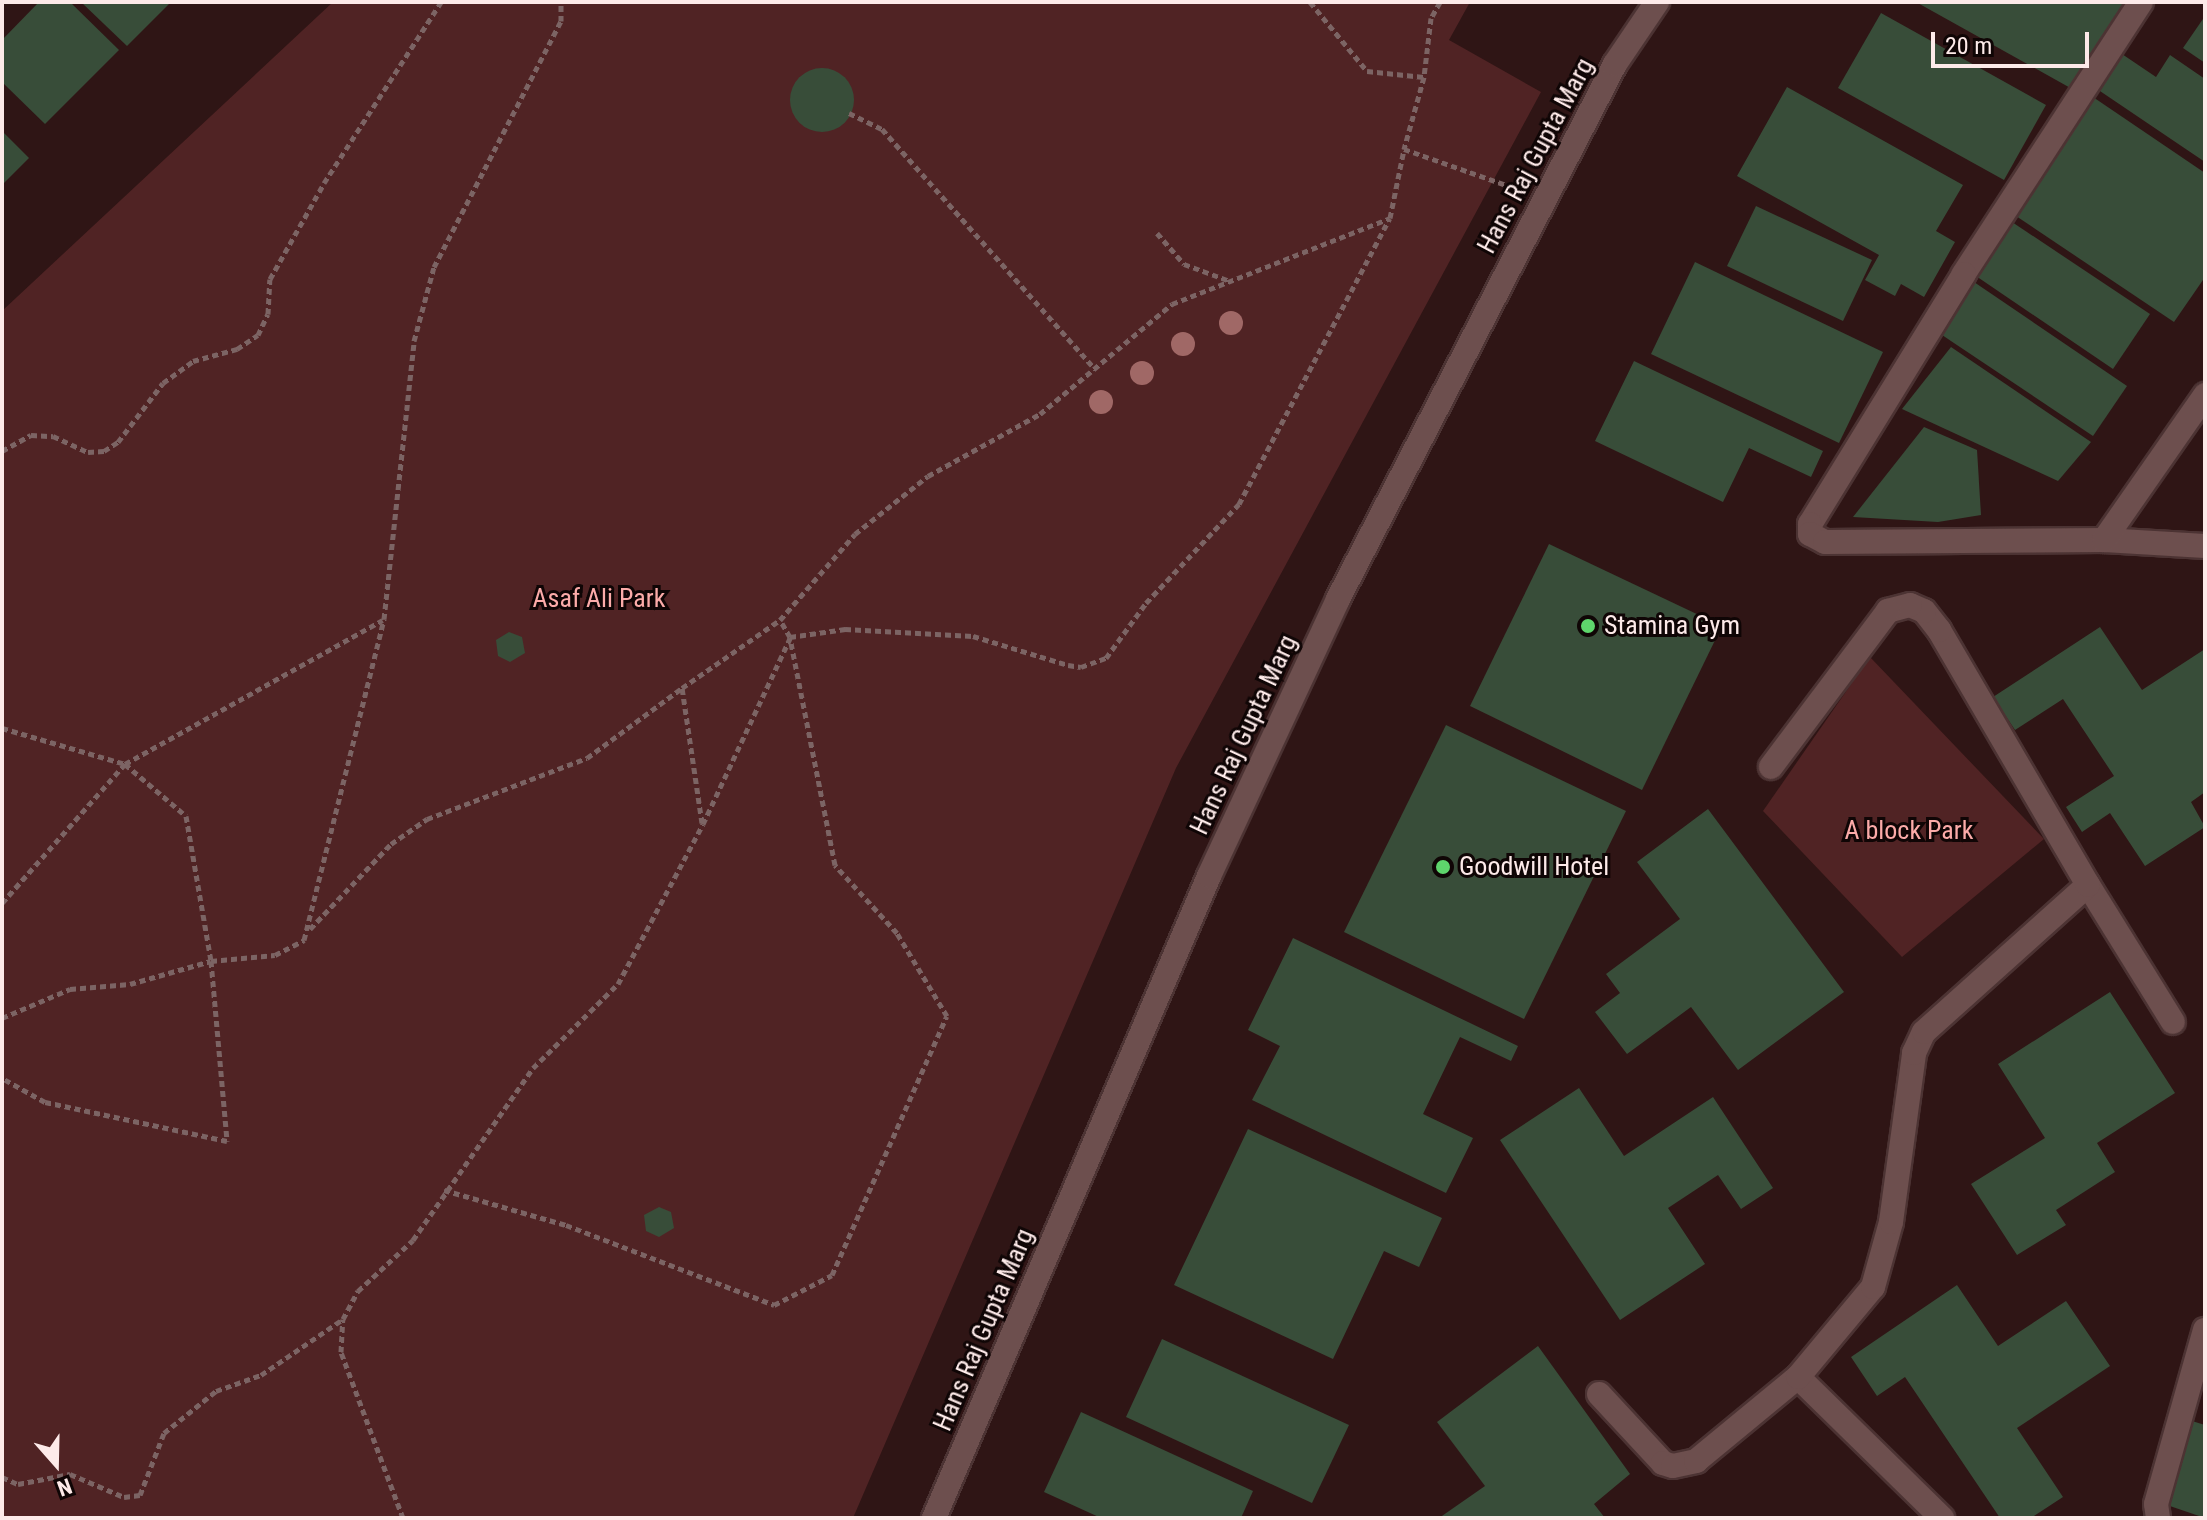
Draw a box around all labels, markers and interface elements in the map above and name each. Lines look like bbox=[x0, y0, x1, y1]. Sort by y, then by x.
scale bar bbox=[1935, 16, 2093, 66]
text: 20 m bbox=[1945, 32, 1992, 60]
street label: Hans Raj Gupta Marg bbox=[1471, 53, 1601, 259]
park label: Asaf Ali Park bbox=[533, 583, 665, 615]
place label: Stamina Gym bbox=[1604, 610, 1740, 642]
marker: Stamina Gym bbox=[1579, 617, 1597, 635]
street label: Hans Raj Gupta Marg bbox=[1184, 630, 1304, 840]
park label: A block Park bbox=[1845, 815, 1973, 847]
place label: Goodwill Hotel bbox=[1459, 851, 1609, 883]
marker: Goodwill Hotel bbox=[1434, 858, 1452, 876]
street label: Hans Raj Gupta Marg bbox=[927, 1224, 1041, 1436]
north arrow bbox=[16, 1424, 96, 1504]
text: N bbox=[54, 1473, 75, 1501]

